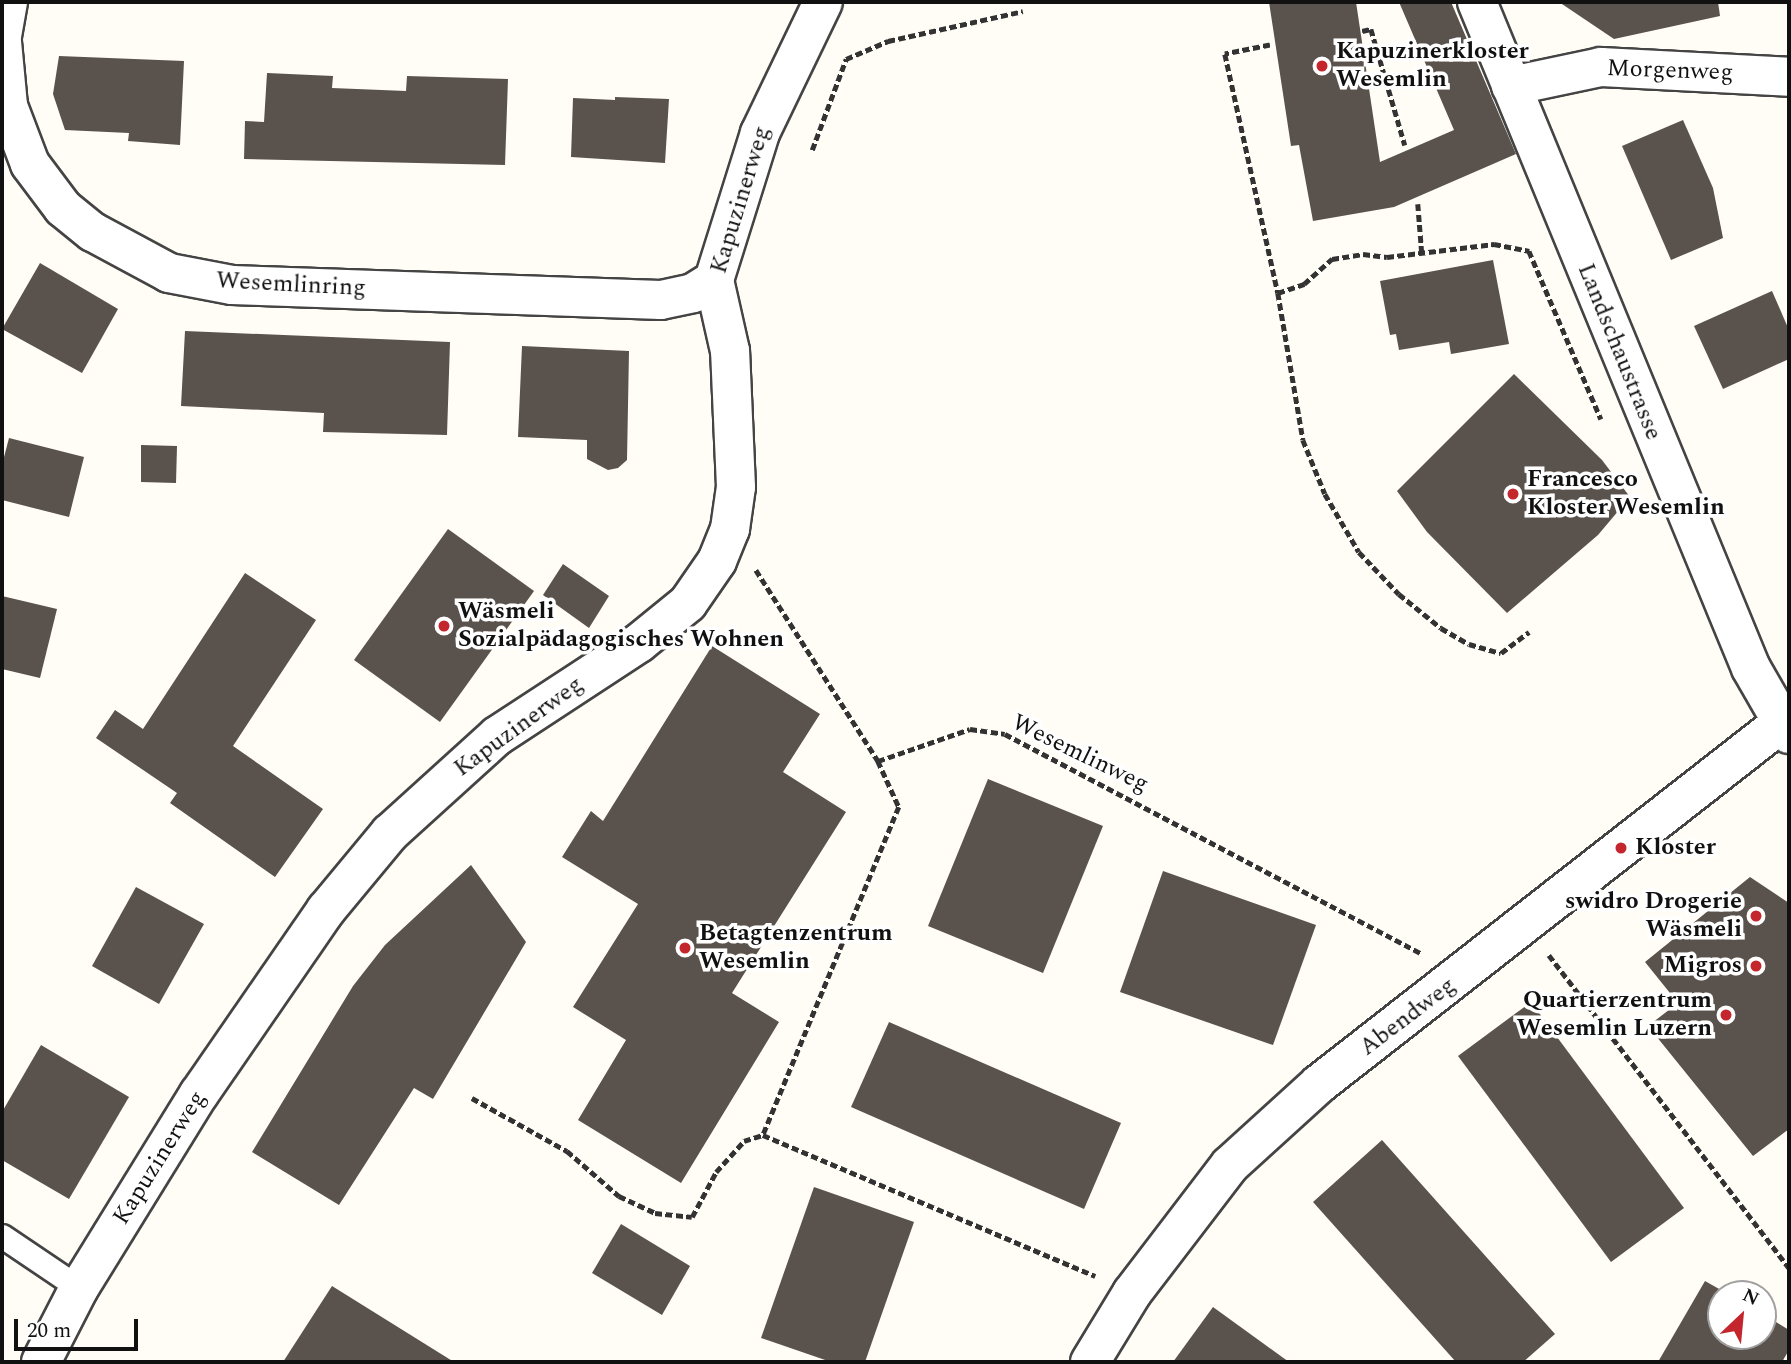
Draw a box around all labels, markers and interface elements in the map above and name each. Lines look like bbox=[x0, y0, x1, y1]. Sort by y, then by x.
place label: Kapuzinerkloster Wesemlin bbox=[1336, 38, 1529, 94]
street label: Morgenweg bbox=[1606, 54, 1734, 88]
marker: Kapuzinerkloster Wesemlin bbox=[1314, 58, 1330, 74]
street label: Kapuzinerweg bbox=[705, 123, 777, 277]
street label: Landschaustrasse bbox=[1570, 260, 1668, 444]
street label: Wesemlinring bbox=[215, 267, 367, 303]
place label: Francesco Kloster Wesemlin bbox=[1527, 466, 1725, 522]
marker: Francesco Kloster Wesemlin bbox=[1505, 486, 1521, 502]
place label: Wäsmeli Sozialpädagogisches Wohnen bbox=[458, 598, 784, 654]
marker: Wäsmeli Sozialpädagogisches Wohnen bbox=[436, 618, 452, 634]
street label: Kapuzinerweg bbox=[449, 671, 589, 783]
street label: Wesemlinweg bbox=[1007, 709, 1153, 799]
place label: Kloster bbox=[1635, 834, 1716, 862]
marker: Kloster bbox=[1613, 840, 1629, 856]
place label: swidro Drogerie Wäsmeli bbox=[1565, 888, 1742, 944]
marker: swidro Drogerie Wäsmeli bbox=[1748, 908, 1764, 924]
place label: Betagtenzentrum Wesemlin bbox=[699, 920, 893, 976]
marker: Betagtenzentrum Wesemlin bbox=[677, 940, 693, 956]
place label: Migros bbox=[1663, 952, 1742, 980]
marker: Migros bbox=[1748, 958, 1764, 974]
street label: Abendweg bbox=[1354, 972, 1462, 1062]
place label: Quartierzentrum Wesemlin Luzern bbox=[1517, 987, 1712, 1043]
marker: Quartierzentrum Wesemlin Luzern bbox=[1718, 1007, 1734, 1023]
street label: Kapuzinerweg bbox=[107, 1086, 213, 1230]
north arrow bbox=[1707, 1280, 1777, 1350]
text: N bbox=[1737, 1281, 1764, 1314]
scale bar bbox=[18, 1304, 142, 1348]
text: 20 m bbox=[27, 1315, 71, 1347]

